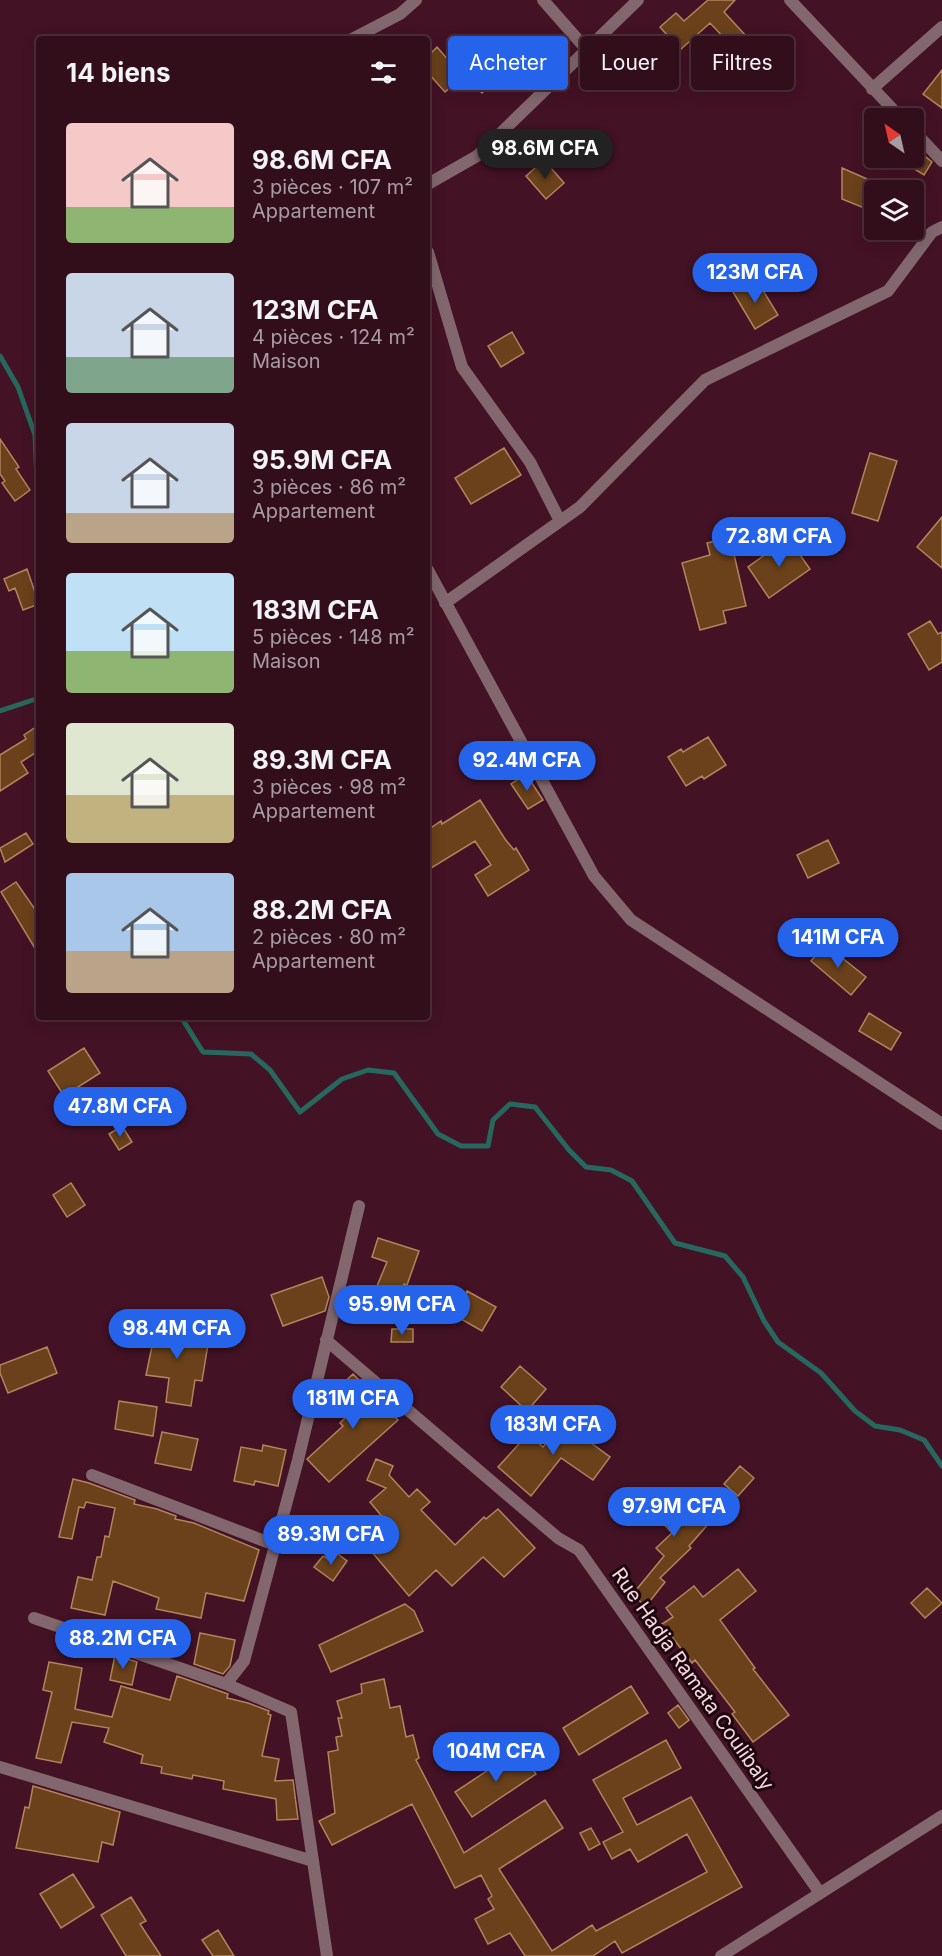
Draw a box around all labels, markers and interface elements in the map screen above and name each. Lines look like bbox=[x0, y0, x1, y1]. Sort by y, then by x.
chip: Acheter bbox=[448, 36, 568, 90]
chip: Louer bbox=[580, 36, 679, 90]
chip: Filtres bbox=[691, 36, 794, 90]
icon: filters bbox=[367, 56, 400, 89]
text: 14 biens bbox=[66, 57, 171, 88]
north arrow bbox=[864, 108, 924, 168]
map controls bbox=[864, 108, 924, 240]
pin: 98.6M CFA bbox=[476, 129, 614, 180]
text: 98.6M CFA bbox=[491, 136, 599, 160]
text: 98.6M CFA bbox=[252, 144, 392, 175]
icon: home bbox=[114, 147, 186, 219]
text: 3 pièces · 107 m² bbox=[252, 175, 413, 199]
button: layers bbox=[864, 180, 924, 240]
text: Appartement bbox=[252, 199, 375, 223]
pin: 123M CFA bbox=[693, 253, 817, 304]
text: 123M CFA bbox=[706, 260, 804, 284]
text: 123M CFA bbox=[252, 294, 378, 325]
icon: home bbox=[114, 297, 186, 369]
text: 4 pièces · 124 m² bbox=[252, 325, 415, 349]
text: Maison bbox=[252, 349, 321, 373]
text: 95.9M CFA bbox=[252, 444, 392, 475]
icon: home bbox=[114, 447, 186, 519]
text: 3 pièces · 86 m² bbox=[252, 475, 406, 499]
text: Appartement bbox=[252, 499, 375, 523]
pin: 72.8M CFA bbox=[710, 517, 848, 568]
text: 72.8M CFA bbox=[726, 524, 832, 548]
text: 183M CFA bbox=[252, 594, 379, 625]
icon: home bbox=[114, 597, 186, 669]
text: 5 pièces · 148 m² bbox=[252, 625, 415, 649]
text: Maison bbox=[252, 649, 321, 673]
pin: 92.4M CFA bbox=[458, 741, 596, 792]
text: 89.3M CFA bbox=[252, 744, 392, 775]
icon: home bbox=[114, 747, 186, 819]
text: 92.4M CFA bbox=[473, 748, 581, 772]
text: 3 pièces · 98 m² bbox=[252, 775, 406, 799]
text: Appartement bbox=[252, 799, 375, 823]
text: 88.2M CFA bbox=[252, 894, 392, 925]
icon: home bbox=[114, 897, 186, 969]
pin: 141M CFA bbox=[776, 918, 900, 969]
text: 2 pièces · 80 m² bbox=[252, 925, 406, 949]
text: 141M CFA bbox=[791, 925, 885, 949]
text: Appartement bbox=[252, 949, 375, 973]
pin: 47.8M CFA bbox=[51, 1087, 189, 1138]
text: 47.8M CFA bbox=[68, 1094, 172, 1118]
pin: 95.9M CFA bbox=[333, 1285, 471, 1336]
text: 95.9M CFA bbox=[348, 1292, 456, 1316]
pin: 98.4M CFA bbox=[108, 1309, 246, 1360]
text: 98.4M CFA bbox=[123, 1316, 231, 1340]
pin: 181M CFA bbox=[291, 1379, 415, 1430]
text: 181M CFA bbox=[306, 1386, 400, 1410]
pin: 183M CFA bbox=[491, 1405, 615, 1456]
text: 183M CFA bbox=[504, 1412, 602, 1436]
pin: 97.9M CFA bbox=[605, 1487, 743, 1538]
text: 97.9M CFA bbox=[622, 1494, 726, 1518]
pin: 89.3M CFA bbox=[262, 1515, 400, 1566]
text: 89.3M CFA bbox=[277, 1522, 385, 1546]
street label: Rue Hadja Ramata Coulibaly bbox=[607, 1563, 779, 1795]
pin: 88.2M CFA bbox=[54, 1619, 192, 1670]
text: 88.2M CFA bbox=[69, 1626, 177, 1650]
pin: 104M CFA bbox=[434, 1732, 558, 1783]
text: 104M CFA bbox=[447, 1739, 545, 1763]

